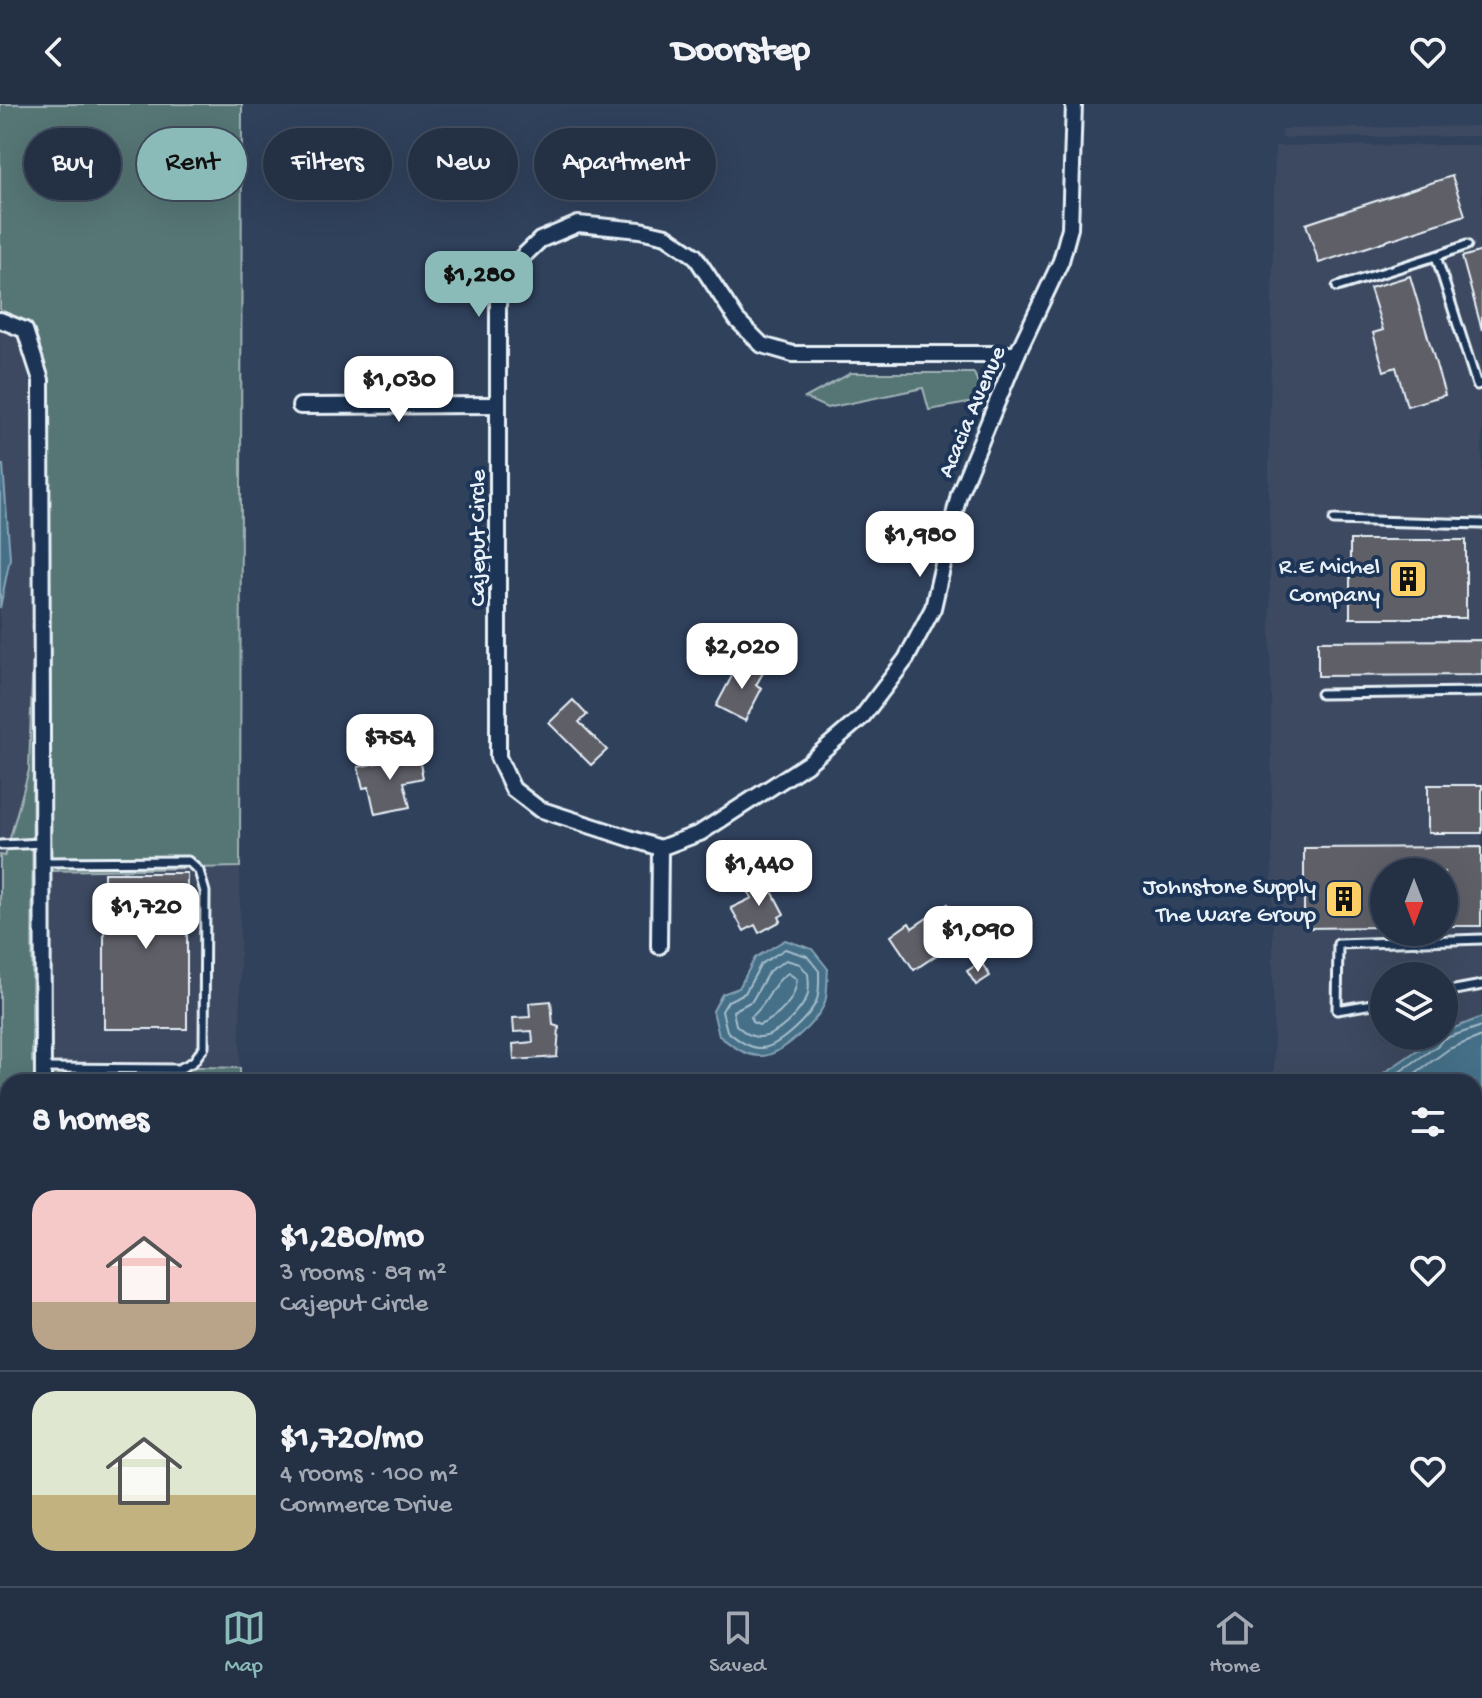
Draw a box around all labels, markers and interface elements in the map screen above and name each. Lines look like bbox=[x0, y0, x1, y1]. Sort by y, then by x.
icon: back bbox=[32, 30, 76, 74]
icon: heart bbox=[1406, 30, 1450, 74]
text: Doorstep bbox=[672, 31, 810, 74]
chip: Buy bbox=[24, 128, 121, 200]
chip: Rent bbox=[137, 128, 247, 200]
chip: Filters bbox=[263, 128, 392, 200]
chip: New bbox=[408, 128, 518, 200]
chip: Apartment bbox=[534, 128, 716, 200]
pin: $1,280 bbox=[414, 251, 544, 319]
text: $1,280 bbox=[443, 261, 515, 292]
street label: Acacia Avenue bbox=[932, 342, 1014, 483]
pin: $1,030 bbox=[334, 356, 464, 424]
text: $1,030 bbox=[362, 366, 436, 397]
street label: Cajeput Circle bbox=[465, 469, 494, 606]
pin: $1,980 bbox=[855, 511, 985, 579]
text: $1,980 bbox=[884, 521, 956, 552]
place label: R.E Michel Company bbox=[1279, 554, 1380, 611]
building icon: R.E Michel Company bbox=[1387, 558, 1429, 600]
pin: $2,020 bbox=[677, 623, 807, 691]
text: $2,020 bbox=[705, 633, 779, 664]
pin: $754 bbox=[343, 714, 437, 782]
text: $754 bbox=[364, 724, 416, 755]
pin: $1,440 bbox=[694, 840, 824, 908]
text: $1,440 bbox=[724, 850, 794, 881]
north arrow bbox=[1370, 858, 1458, 946]
map controls bbox=[1370, 858, 1458, 1050]
place label: Johnstone Supply The Ware Group bbox=[1143, 874, 1316, 931]
building icon: Johnstone Supply The Ware Group bbox=[1323, 878, 1365, 920]
pin: $1,720 bbox=[81, 883, 211, 951]
text: $1,720 bbox=[110, 893, 182, 924]
pin: $1,090 bbox=[913, 906, 1043, 974]
text: $1,090 bbox=[942, 916, 1014, 947]
button: layers bbox=[1370, 962, 1458, 1050]
icon: filters bbox=[1406, 1100, 1450, 1144]
text: 8 homes bbox=[32, 1102, 149, 1142]
text: $1,280/mo bbox=[280, 1219, 424, 1259]
icon: home bbox=[96, 1222, 192, 1318]
icon: heart bbox=[1406, 1248, 1450, 1292]
text: 3 rooms · 89 m² bbox=[280, 1259, 447, 1290]
text: Cajeput Circle bbox=[280, 1290, 428, 1321]
text: $1,720/mo bbox=[280, 1420, 423, 1460]
icon: home bbox=[96, 1423, 192, 1519]
icon: heart bbox=[1406, 1449, 1450, 1493]
text: 4 rooms · 100 m² bbox=[280, 1460, 458, 1491]
text: Commerce Drive bbox=[280, 1491, 452, 1522]
tab: Map bbox=[222, 1606, 266, 1680]
tab: Saved bbox=[709, 1606, 766, 1680]
tab: Home bbox=[1209, 1606, 1260, 1680]

